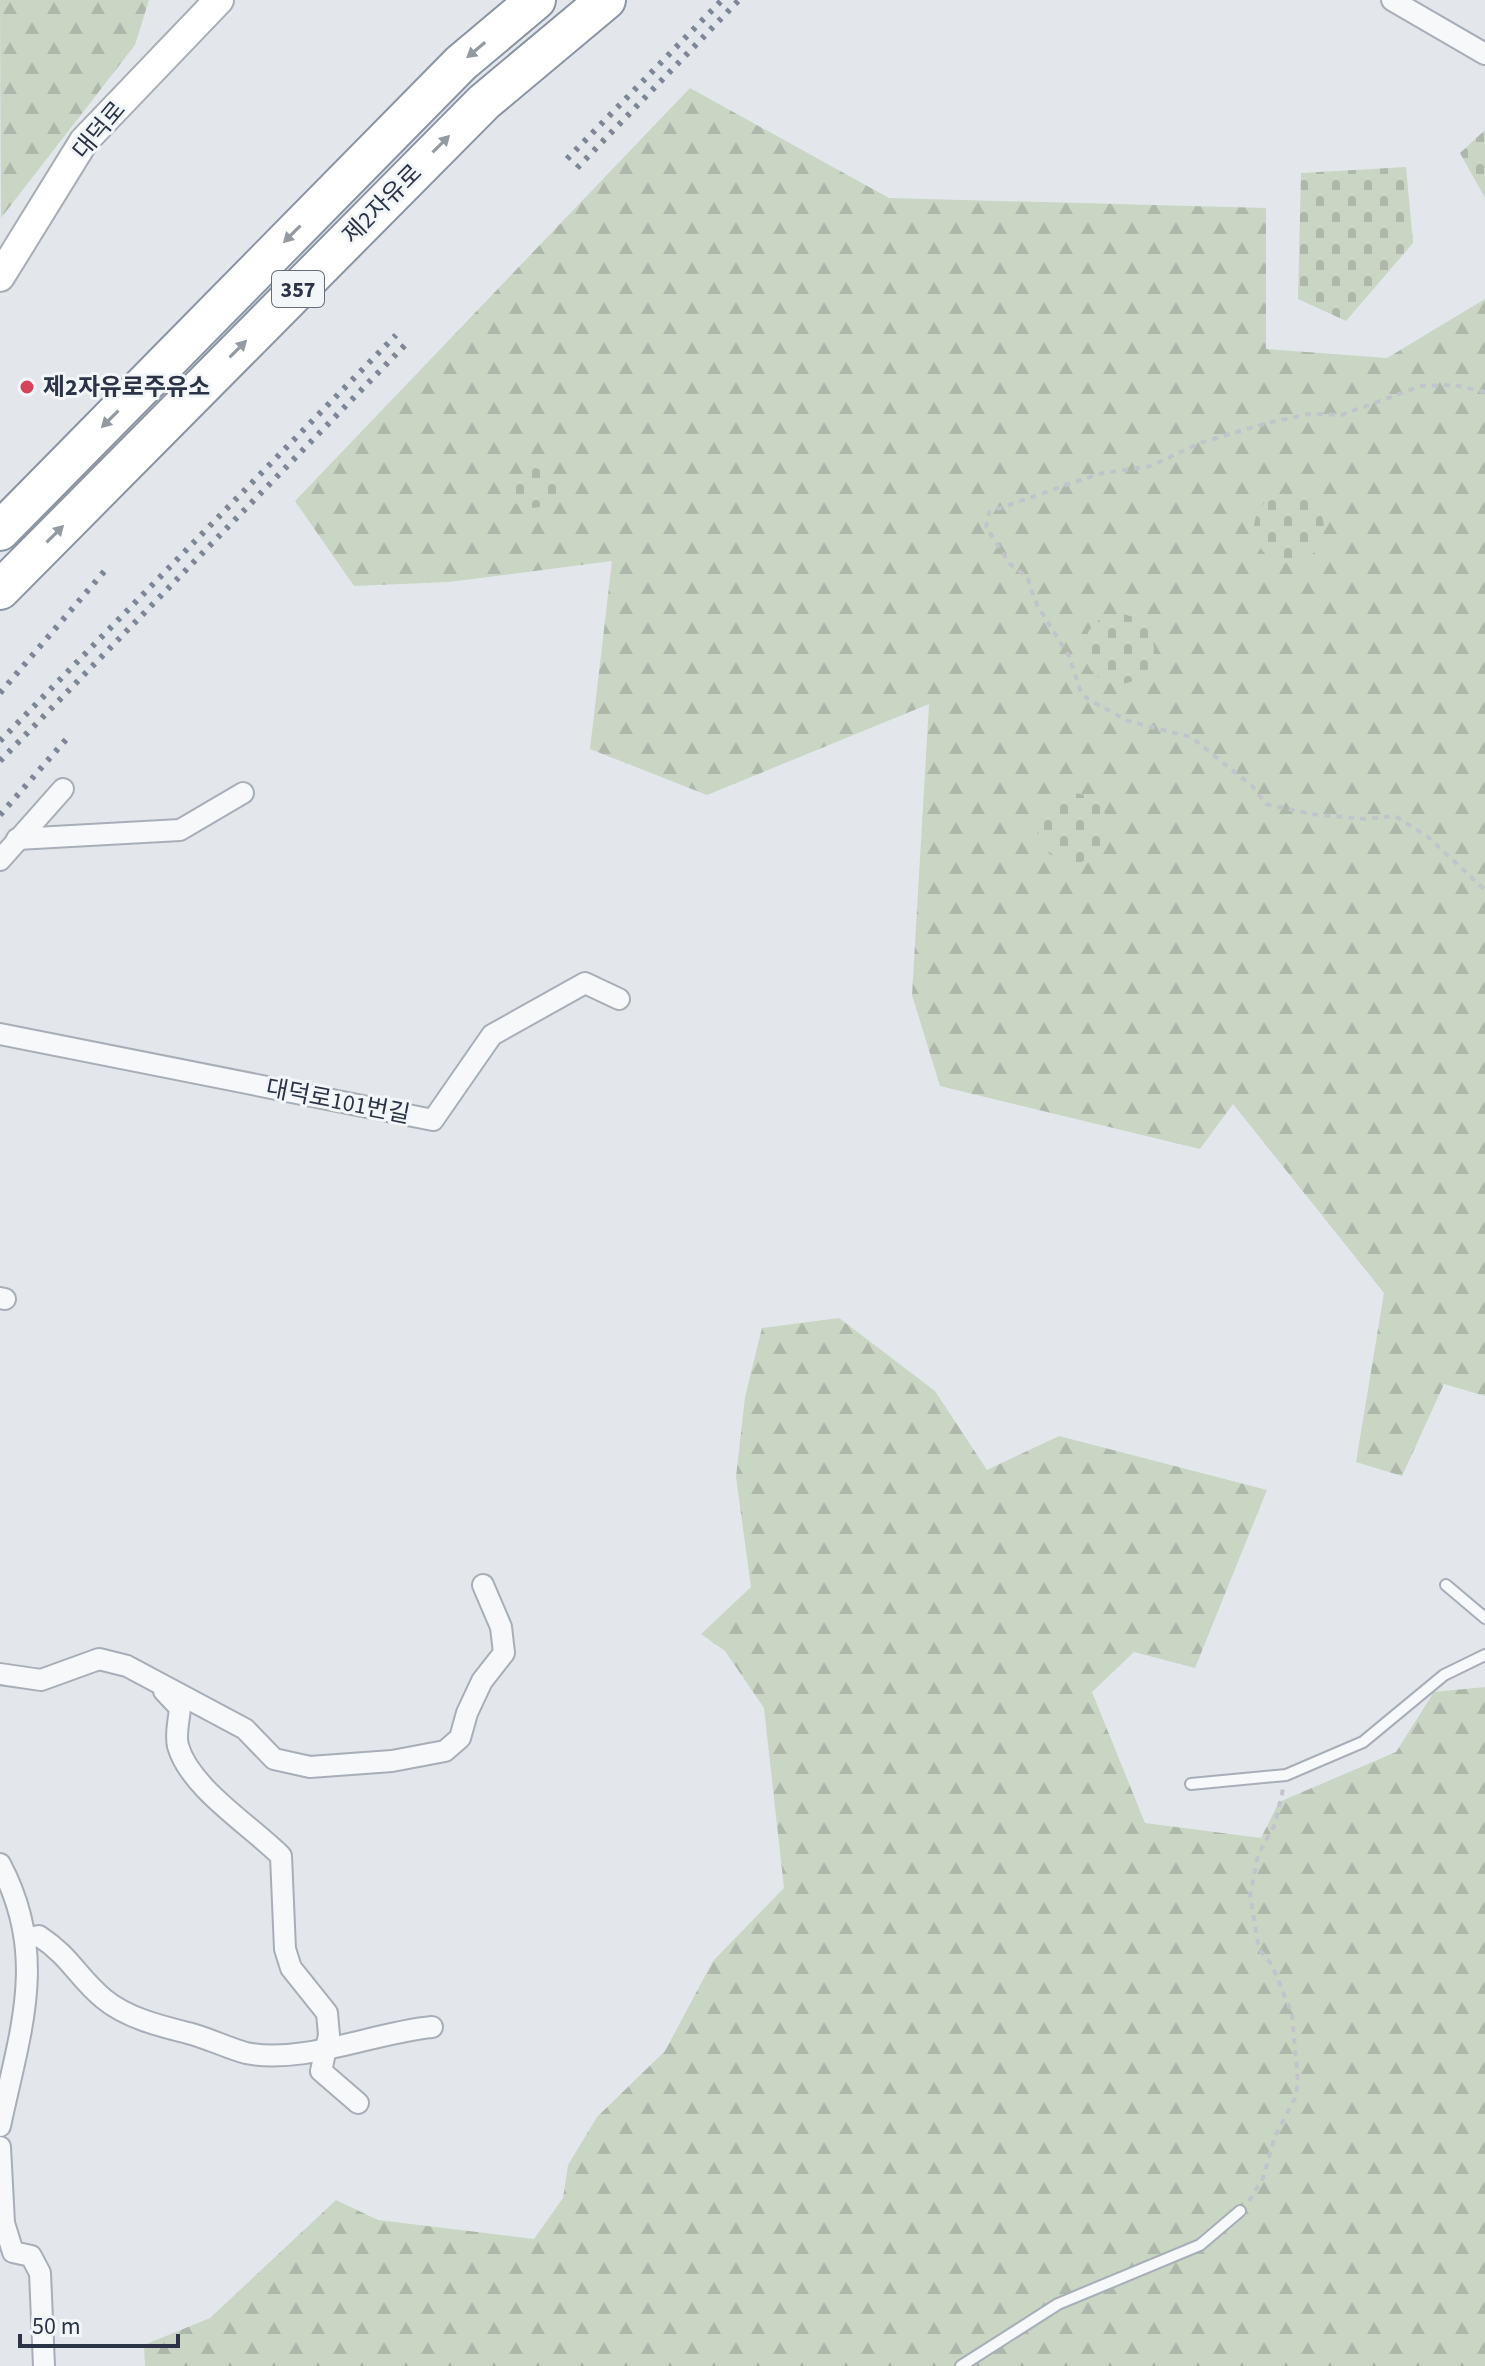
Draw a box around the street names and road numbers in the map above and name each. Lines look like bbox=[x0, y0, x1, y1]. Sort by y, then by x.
street label: 대덕로 bbox=[65, 94, 134, 167]
street label: 제2자유로 bbox=[335, 157, 430, 252]
road number: 357 bbox=[272, 271, 324, 307]
street label: 대덕로101번길 bbox=[263, 1070, 413, 1133]

